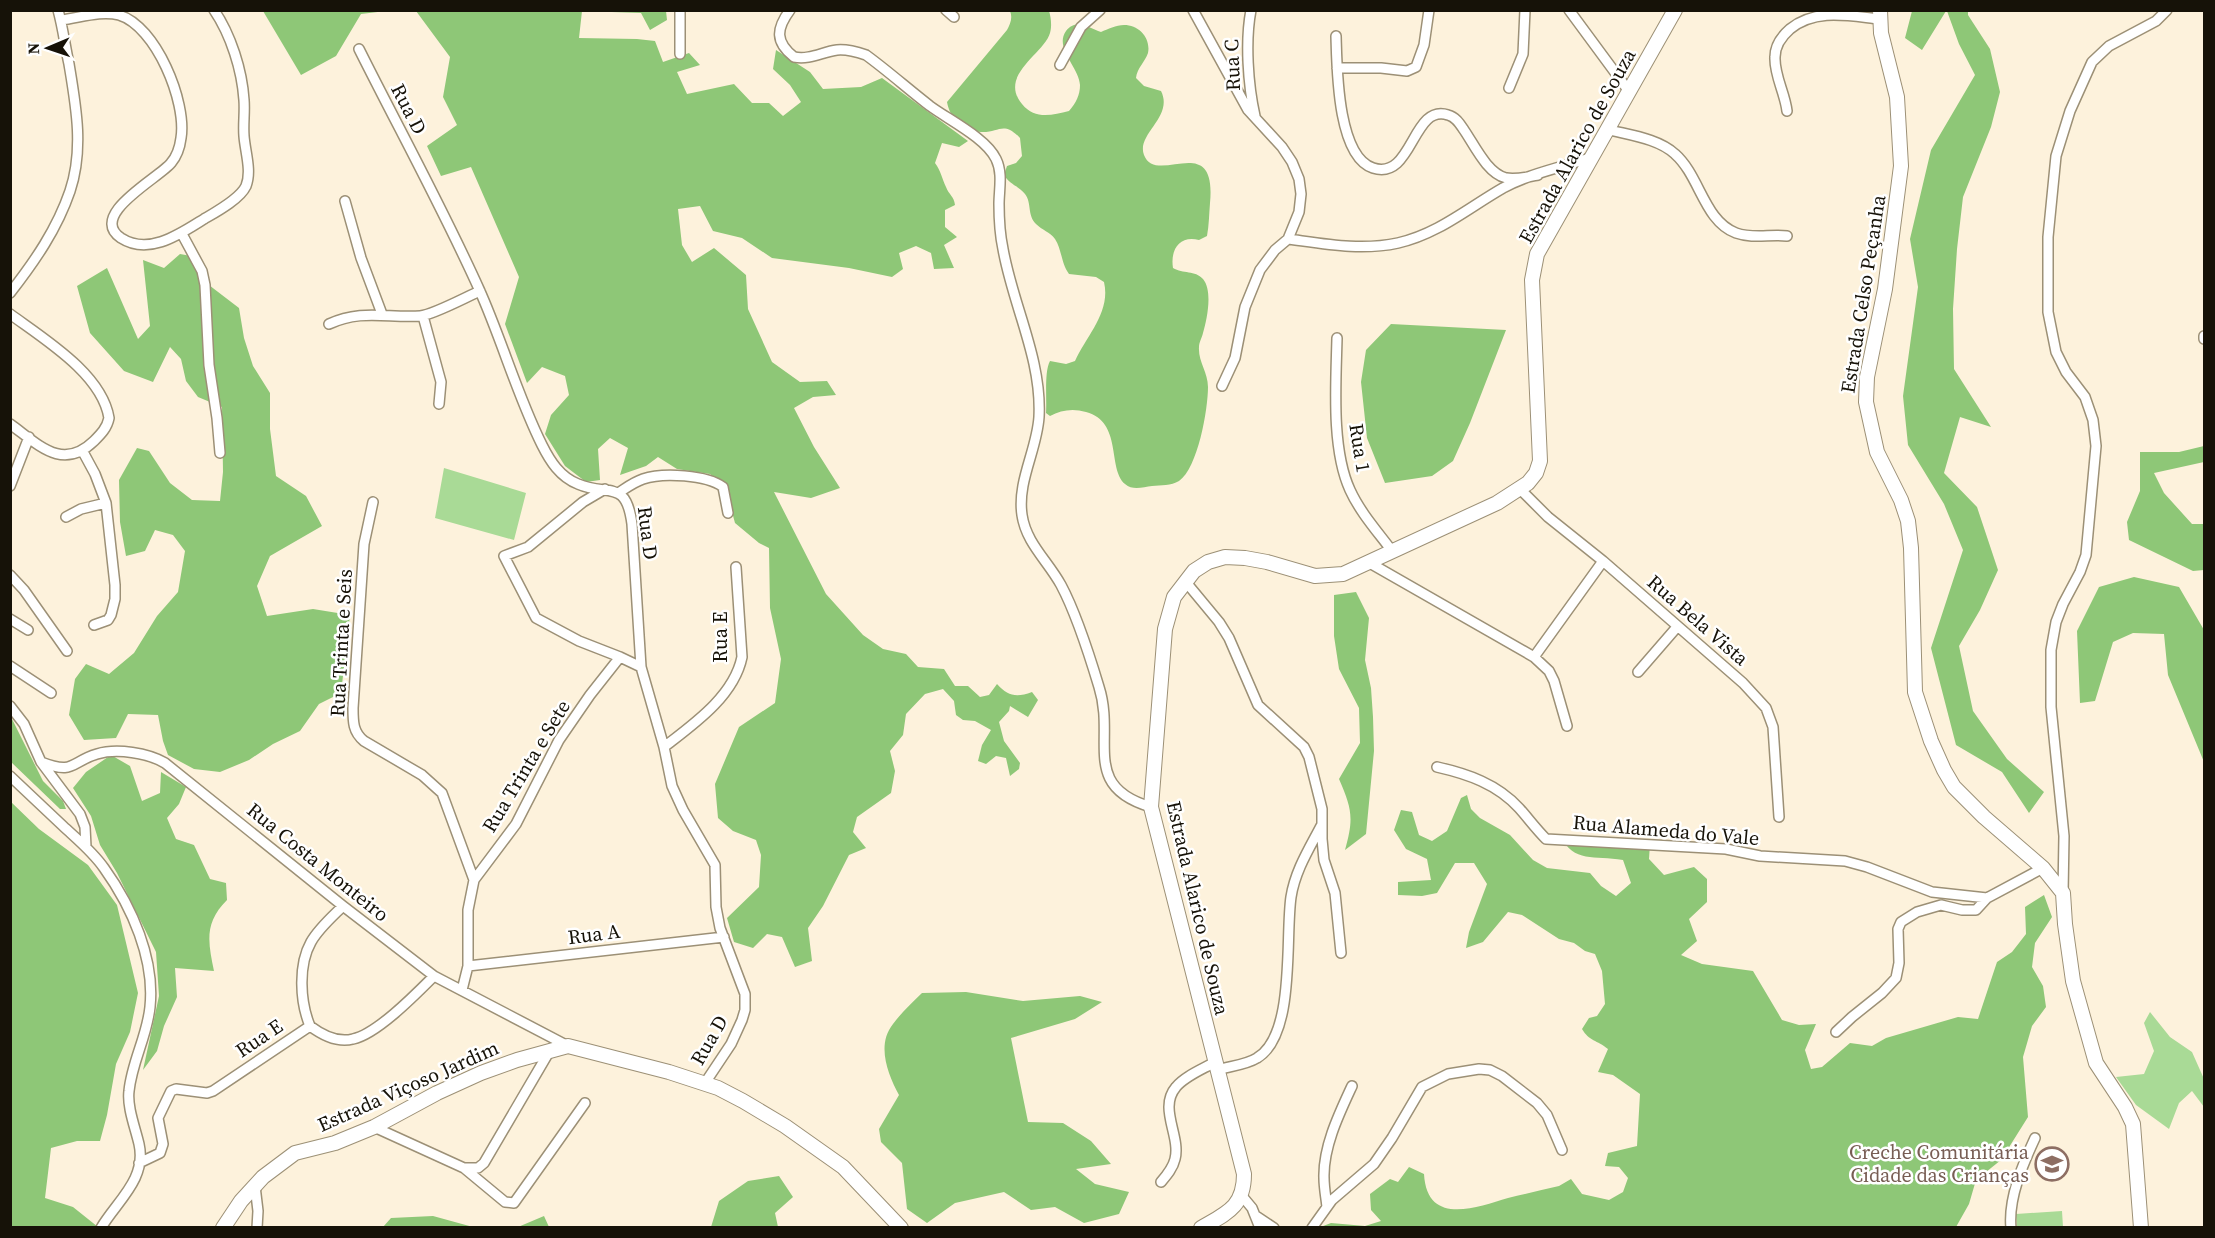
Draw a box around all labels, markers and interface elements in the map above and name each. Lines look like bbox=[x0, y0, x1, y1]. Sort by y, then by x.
north arrow bbox=[18, 18, 78, 78]
street label: Rua C bbox=[1217, 39, 1247, 91]
text: N bbox=[22, 42, 44, 55]
street label: Estrada Alarico de Souza bbox=[1512, 43, 1643, 248]
street label: Rua D bbox=[384, 79, 434, 139]
street label: Estrada Celso Peçanha bbox=[1834, 192, 1893, 395]
street label: Rua 1 bbox=[1342, 421, 1378, 475]
street label: Rua D bbox=[631, 505, 665, 561]
street label: Rua Trinta e Seis bbox=[323, 568, 359, 718]
street label: Rua Bela Vista bbox=[1641, 568, 1755, 672]
street label: Rua E bbox=[706, 611, 734, 663]
street label: Rua Trinta e Sete bbox=[475, 694, 577, 838]
street label: Rua Costa Monteiro bbox=[241, 796, 395, 928]
street label: Estrada Alarico de Souza bbox=[1160, 798, 1236, 1019]
street label: Rua Alameda do Vale bbox=[1572, 808, 1760, 852]
street label: Rua A bbox=[566, 917, 623, 951]
street label: Rua D bbox=[684, 1010, 734, 1070]
street label: Rua E bbox=[230, 1012, 288, 1064]
street label: Estrada Viçoso Jardim bbox=[313, 1033, 503, 1139]
place label: Creche Comunitária Cidade das Crianças bbox=[1849, 1138, 2030, 1189]
school or university icon: Creche Comunitária Cidade das Crianças bbox=[2034, 1146, 2070, 1182]

